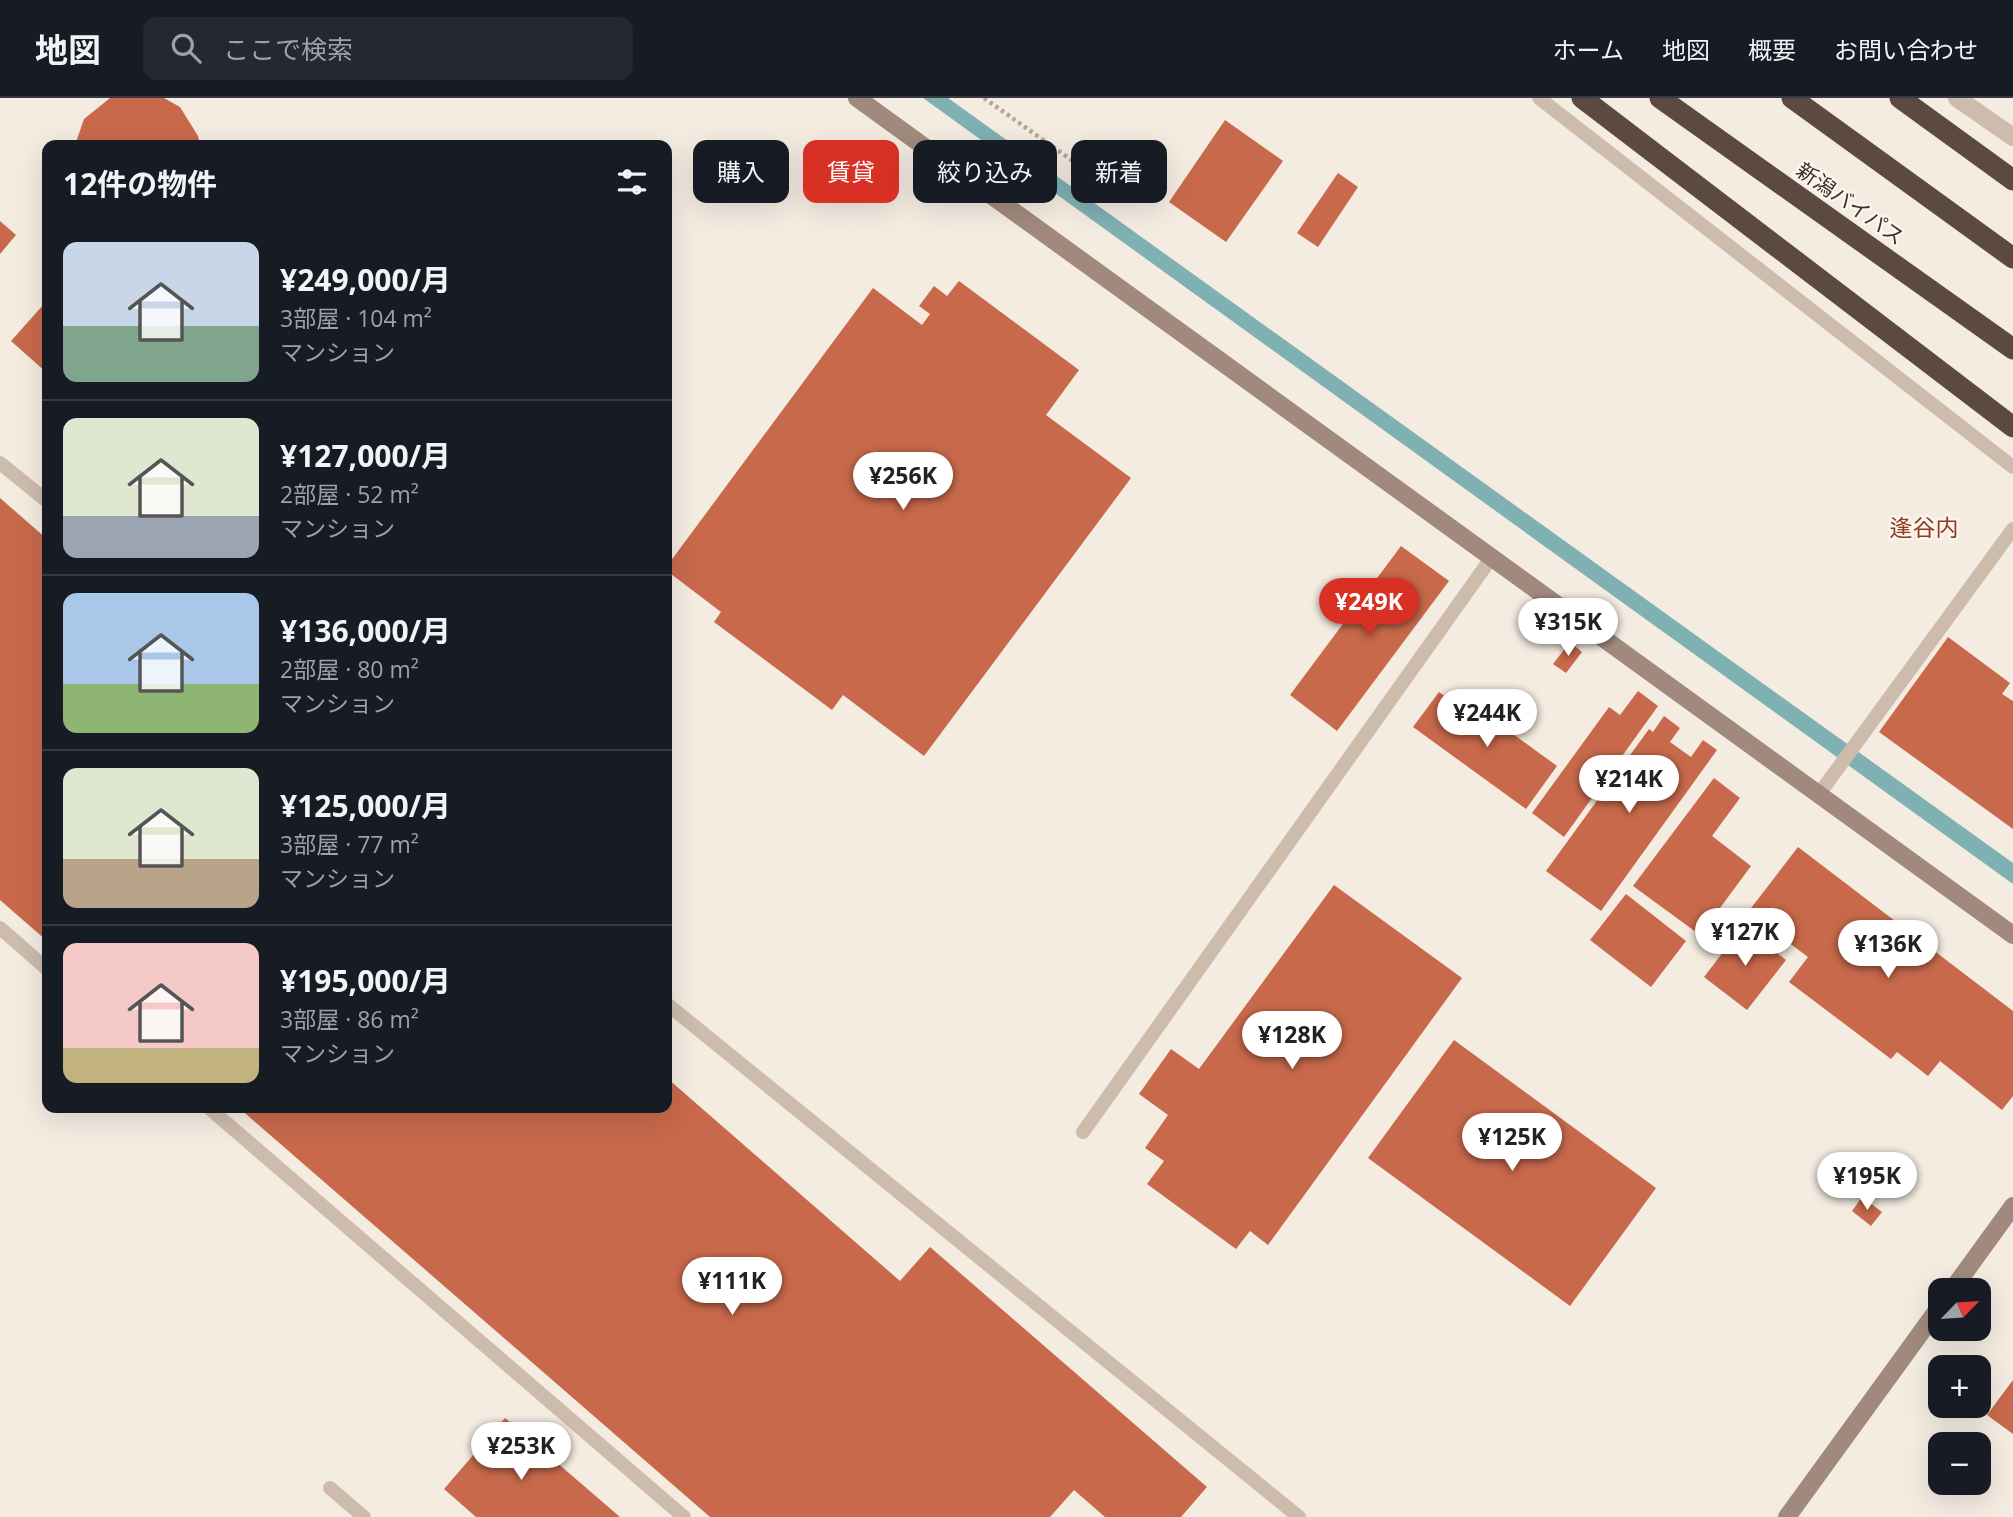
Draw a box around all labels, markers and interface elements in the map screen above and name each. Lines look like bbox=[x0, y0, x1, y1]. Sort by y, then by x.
search box bbox=[143, 17, 633, 80]
text: 地図 bbox=[35, 27, 101, 72]
icon: search bbox=[167, 29, 205, 67]
text: ここで検索 bbox=[223, 31, 353, 67]
text: ホーム bbox=[1553, 33, 1624, 66]
text: 地図 bbox=[1662, 33, 1710, 66]
text: 概要 bbox=[1748, 33, 1796, 66]
text: お問い合わせ bbox=[1834, 33, 1978, 66]
chip: 購入 bbox=[693, 140, 789, 203]
chip: 賃貸 bbox=[803, 140, 899, 203]
chip: 絞り込み bbox=[913, 140, 1057, 203]
chip: 新着 bbox=[1071, 140, 1167, 203]
street label: 新潟バイパス bbox=[1791, 156, 1910, 251]
text: 12件の物件 bbox=[63, 163, 217, 204]
icon: filters bbox=[613, 163, 651, 201]
text: ¥249,000/月 bbox=[280, 259, 451, 300]
icon: home bbox=[119, 270, 203, 354]
text: 3部屋 · 104 m² bbox=[280, 302, 432, 334]
text: マンション bbox=[280, 336, 395, 368]
text: ¥127,000/月 bbox=[280, 435, 451, 476]
icon: home bbox=[119, 446, 203, 530]
pin: ¥256K bbox=[854, 452, 952, 512]
text: ¥256K bbox=[869, 459, 937, 491]
text: 2部屋 · 52 m² bbox=[280, 478, 419, 510]
district label: 逢谷内 bbox=[1890, 511, 1959, 543]
text: マンション bbox=[280, 512, 395, 544]
pin: ¥249K bbox=[1320, 578, 1418, 638]
text: ¥249K bbox=[1335, 585, 1403, 617]
pin: ¥315K bbox=[1519, 598, 1617, 658]
text: ¥315K bbox=[1534, 605, 1602, 637]
text: ¥136,000/月 bbox=[280, 610, 451, 651]
icon: home bbox=[119, 621, 203, 705]
text: 2部屋 · 80 m² bbox=[280, 653, 419, 685]
text: マンション bbox=[280, 687, 395, 719]
pin: ¥244K bbox=[1438, 690, 1536, 749]
text: ¥244K bbox=[1453, 696, 1521, 728]
pin: ¥214K bbox=[1580, 756, 1678, 815]
text: ¥214K bbox=[1595, 762, 1663, 794]
text: ¥125,000/月 bbox=[280, 785, 451, 826]
icon: home bbox=[119, 796, 203, 880]
text: 3部屋 · 77 m² bbox=[280, 828, 419, 860]
text: マンション bbox=[280, 862, 395, 894]
pin: ¥127K bbox=[1696, 908, 1794, 968]
text: ¥127K bbox=[1711, 915, 1779, 947]
pin: ¥136K bbox=[1839, 920, 1937, 980]
text: ¥136K bbox=[1854, 927, 1922, 959]
text: ¥195,000/月 bbox=[280, 960, 451, 1001]
icon: home bbox=[119, 971, 203, 1055]
text: 3部屋 · 86 m² bbox=[280, 1003, 419, 1035]
pin: ¥128K bbox=[1243, 1012, 1341, 1071]
text: ¥128K bbox=[1258, 1018, 1326, 1050]
text: マンション bbox=[280, 1037, 395, 1069]
pin: ¥125K bbox=[1463, 1114, 1561, 1173]
text: ¥125K bbox=[1478, 1120, 1546, 1152]
pin: ¥195K bbox=[1818, 1152, 1916, 1212]
text: ¥195K bbox=[1833, 1159, 1901, 1191]
pin: ¥111K bbox=[683, 1258, 781, 1317]
text: ¥111K bbox=[698, 1264, 766, 1296]
north arrow bbox=[1928, 1278, 1992, 1340]
map controls bbox=[1928, 1278, 1991, 1495]
button: + bbox=[1928, 1355, 1991, 1418]
pin: ¥253K bbox=[472, 1422, 570, 1482]
text: ¥253K bbox=[487, 1429, 555, 1461]
button: − bbox=[1928, 1432, 1991, 1495]

